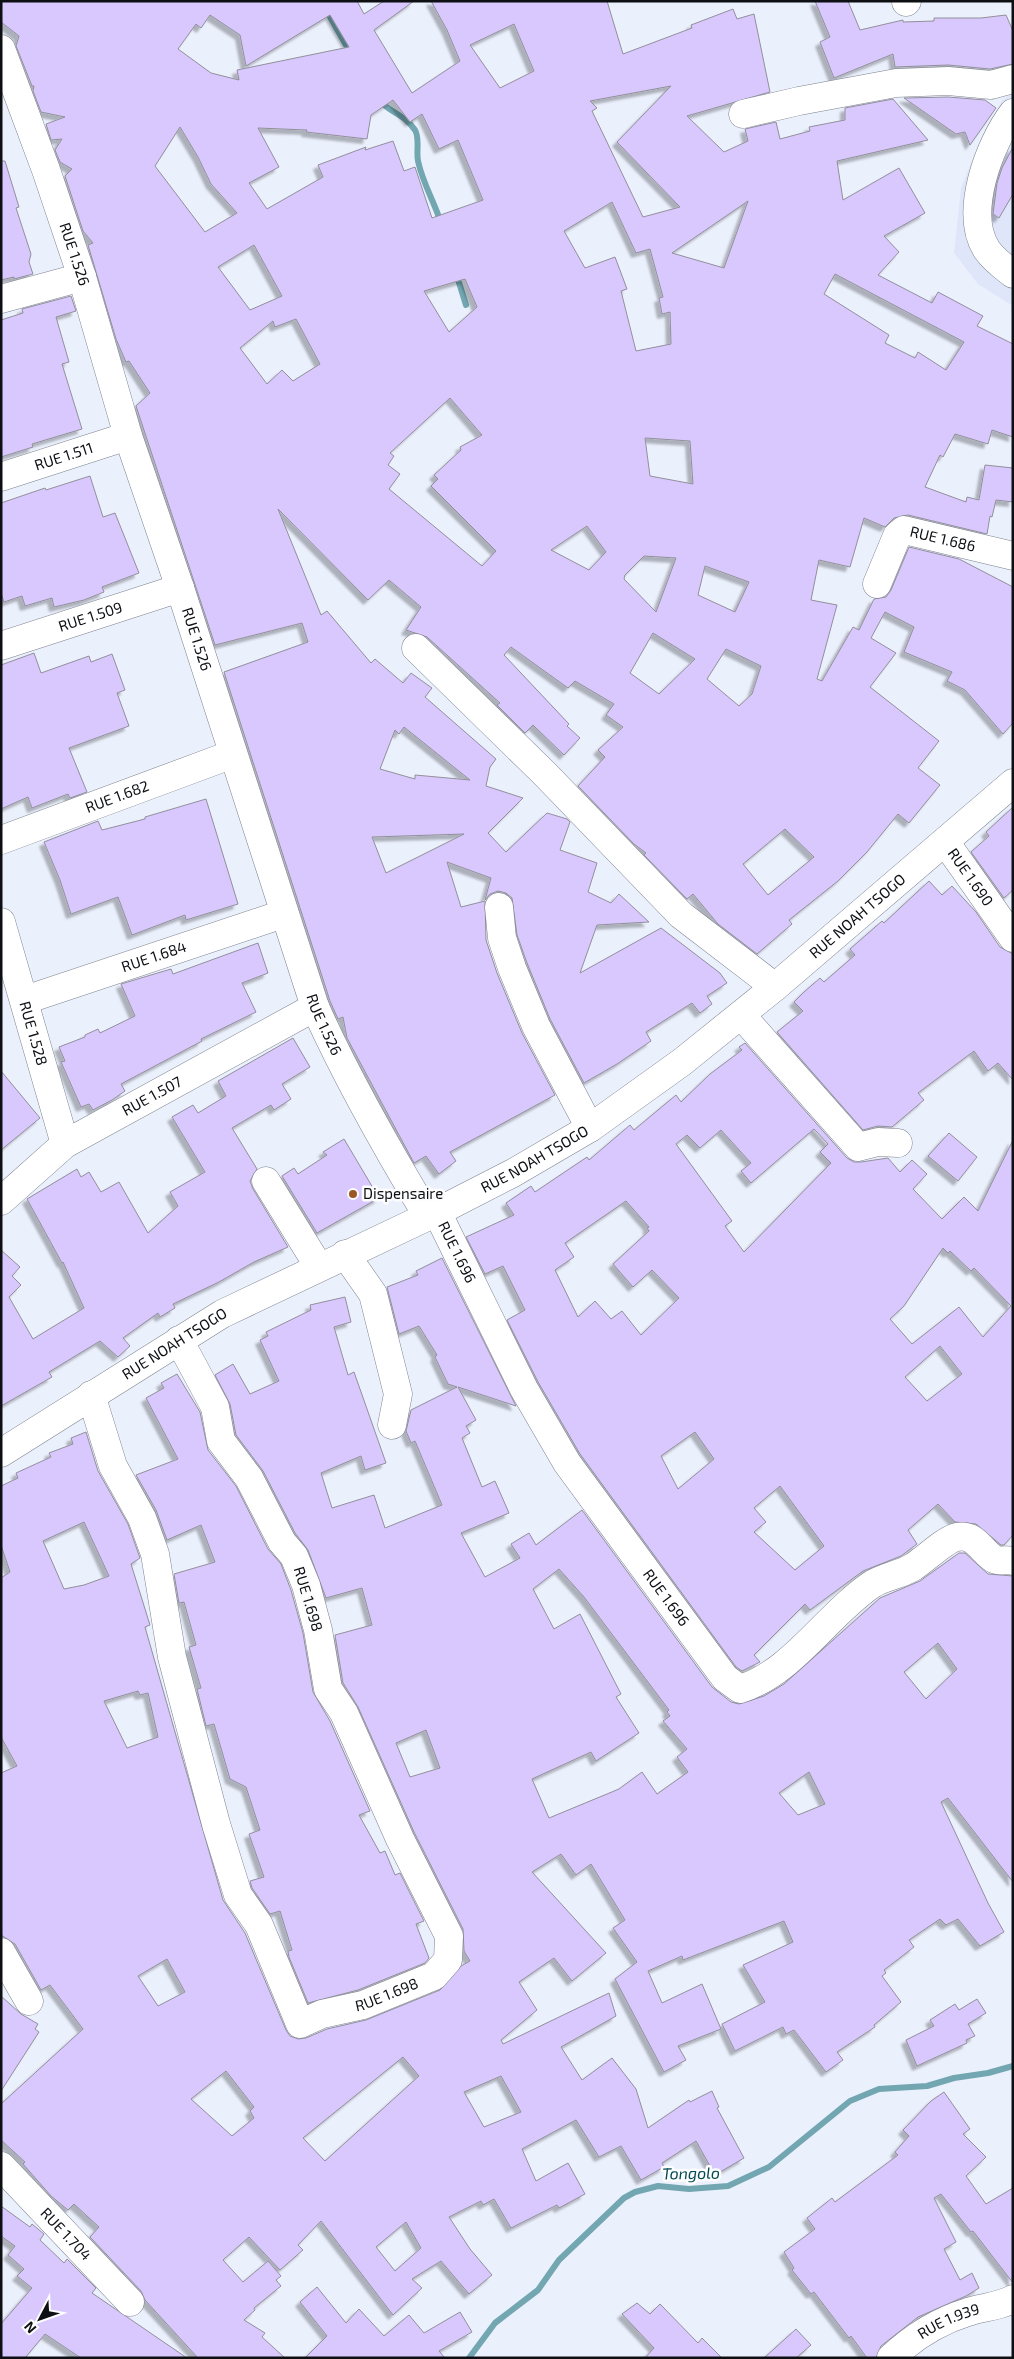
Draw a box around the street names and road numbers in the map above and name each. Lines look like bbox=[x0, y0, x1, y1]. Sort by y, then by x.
street label: RUE 1.526 bbox=[56, 220, 94, 288]
street label: RUE 1.511 bbox=[32, 438, 95, 474]
street label: RUE 1.686 bbox=[908, 522, 977, 555]
street label: RUE 1.509 bbox=[56, 597, 124, 635]
street label: RUE 1.526 bbox=[179, 605, 216, 673]
street label: RUE 1.682 bbox=[83, 776, 151, 816]
street label: RUE 1.690 bbox=[944, 844, 998, 909]
street label: RUE NOAH TSOGO bbox=[805, 869, 908, 962]
street label: RUE 1.684 bbox=[119, 937, 189, 975]
street label: RUE 1.526 bbox=[303, 991, 346, 1058]
street label: RUE 1.528 bbox=[16, 999, 52, 1067]
street label: RUE 1.507 bbox=[119, 1072, 185, 1119]
street label: RUE NOAH TSOGO bbox=[477, 1121, 591, 1196]
street label: RUE 1.696 bbox=[435, 1218, 480, 1286]
street label: RUE NOAH TSOGO bbox=[118, 1303, 230, 1383]
street label: RUE 1.698 bbox=[291, 1564, 327, 1633]
street label: RUE 1.696 bbox=[640, 1565, 694, 1629]
street label: RUE 1.698 bbox=[353, 1973, 421, 2015]
street label: RUE 1.704 bbox=[37, 2203, 96, 2264]
street label: RUE 1.939 bbox=[914, 2299, 981, 2342]

